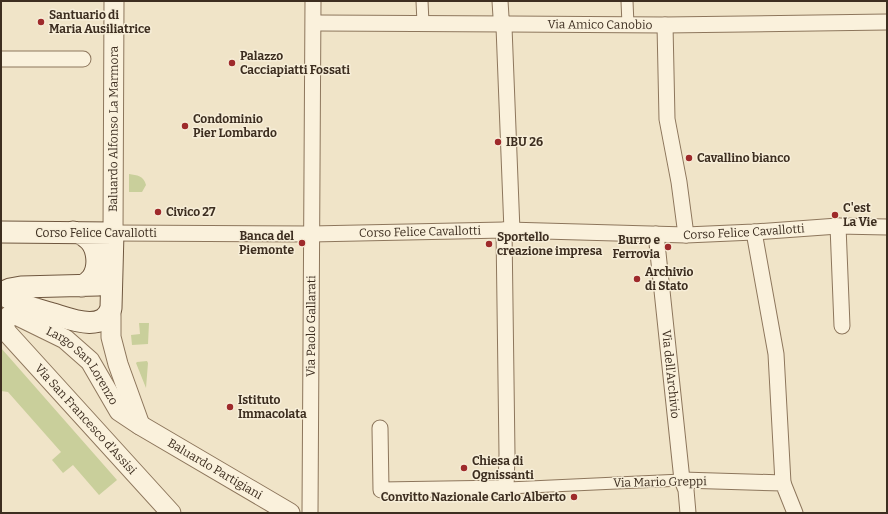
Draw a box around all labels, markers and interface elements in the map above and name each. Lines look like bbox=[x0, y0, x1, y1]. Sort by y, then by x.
place label: Santuario di Maria Ausiliatrice bbox=[49, 8, 151, 36]
marker: Santuario di Maria Ausiliatrice bbox=[36, 17, 46, 27]
street label: Via Amico Canobio bbox=[548, 17, 653, 32]
street label: Baluardo Alfonso La Marmora bbox=[106, 46, 121, 212]
place label: Palazzo Cacciapiatti Fossati bbox=[240, 49, 350, 77]
marker: Palazzo Cacciapiatti Fossati bbox=[227, 58, 237, 68]
place label: Condominio Pier Lombardo bbox=[193, 112, 277, 140]
marker: Condominio Pier Lombardo bbox=[180, 121, 190, 131]
place label: IBU 26 bbox=[506, 135, 543, 149]
marker: IBU 26 bbox=[493, 137, 503, 147]
place label: Cavallino bianco bbox=[697, 151, 790, 165]
marker: Cavallino bianco bbox=[684, 153, 694, 163]
place label: C'est La Vie bbox=[843, 201, 877, 229]
place label: Civico 27 bbox=[166, 205, 216, 219]
marker: Civico 27 bbox=[153, 207, 163, 217]
marker: C'est La Vie bbox=[830, 210, 840, 220]
street label: Corso Felice Cavallotti bbox=[683, 221, 806, 242]
street label: Corso Felice Cavallotti bbox=[359, 223, 481, 240]
street label: Corso Felice Cavallotti bbox=[35, 226, 157, 240]
place label: Banca del Piemonte bbox=[239, 229, 294, 257]
place label: Sportello creazione impresa bbox=[497, 230, 603, 258]
place label: Burro e Ferrovia bbox=[612, 233, 660, 261]
marker: Banca del Piemonte bbox=[297, 238, 307, 248]
marker: Sportello creazione impresa bbox=[484, 239, 494, 249]
marker: Burro e Ferrovia bbox=[663, 242, 673, 252]
place label: Archivio di Stato bbox=[645, 265, 694, 293]
marker: Archivio di Stato bbox=[632, 274, 642, 284]
street label: Via Paolo Gallarati bbox=[304, 275, 318, 377]
street label: Largo San Lorenzo bbox=[44, 324, 121, 407]
street label: Via dell'Archivio bbox=[659, 329, 682, 419]
street label: Via San Francesco d'Assisi bbox=[32, 361, 140, 478]
place label: Istituto Immacolata bbox=[238, 393, 307, 421]
marker: Istituto Immacolata bbox=[225, 402, 235, 412]
street label: Baluardo Partigiani bbox=[165, 436, 265, 502]
place label: Chiesa di Ognissanti bbox=[472, 454, 534, 482]
marker: Chiesa di Ognissanti bbox=[459, 463, 469, 473]
street label: Via Mario Greppi bbox=[613, 474, 707, 490]
place label: Convitto Nazionale Carlo Alberto bbox=[381, 490, 566, 504]
marker: Convitto Nazionale Carlo Alberto bbox=[569, 492, 579, 502]

